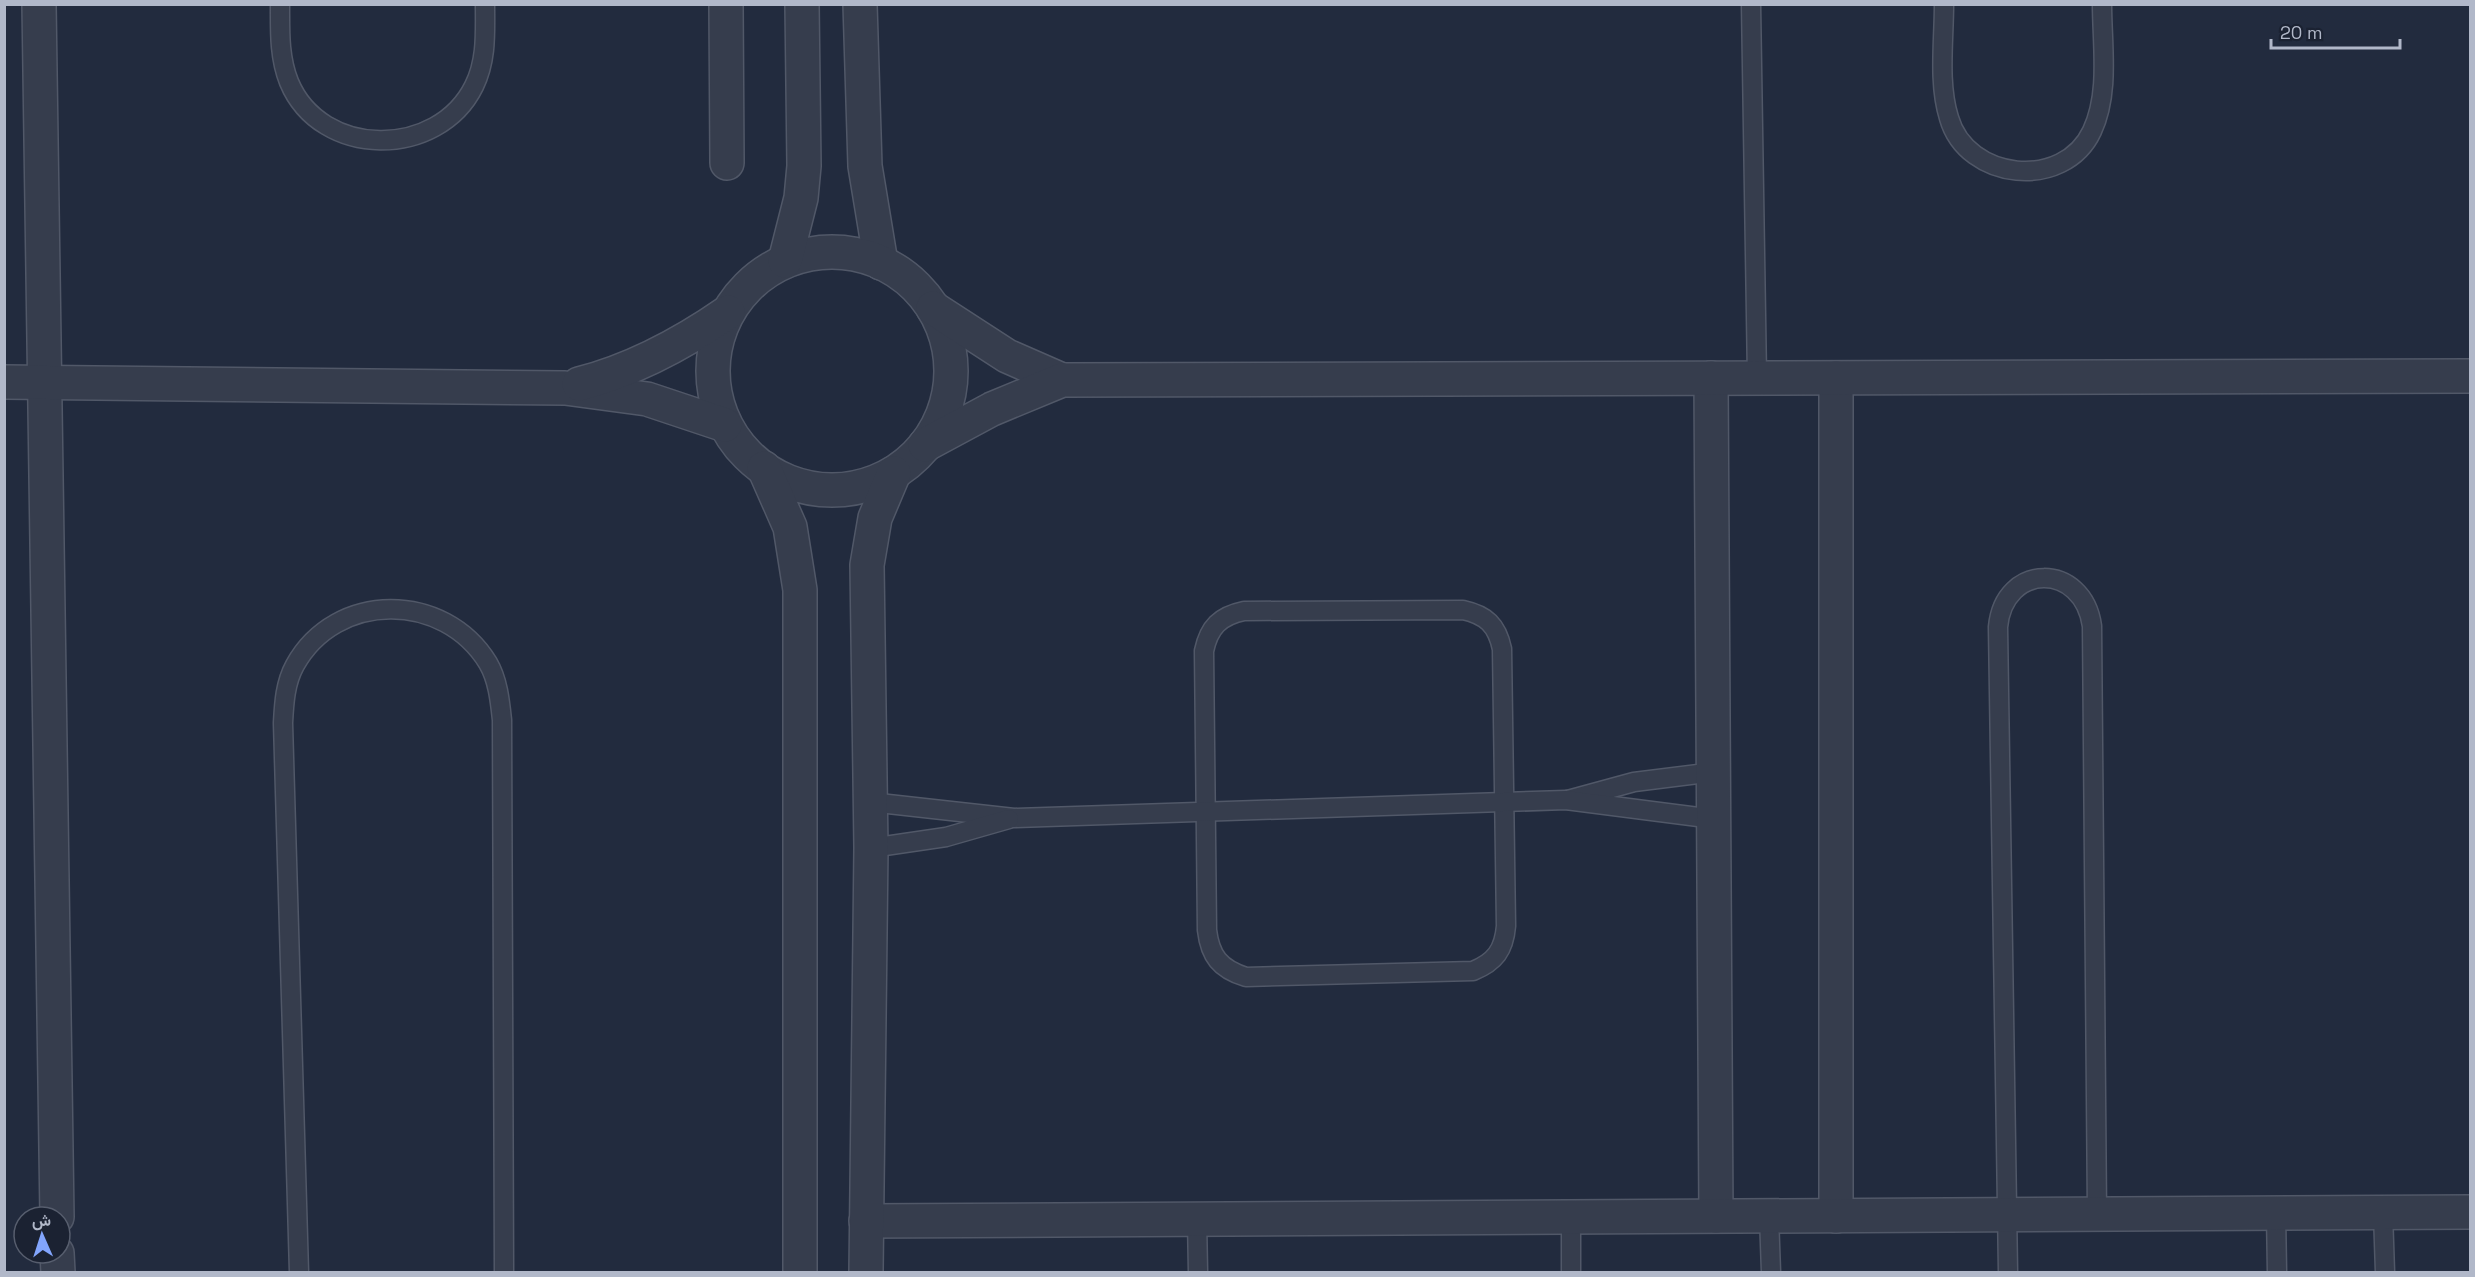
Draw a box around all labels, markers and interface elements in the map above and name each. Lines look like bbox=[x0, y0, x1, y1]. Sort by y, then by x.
scale bar bbox=[2271, 12, 2400, 50]
text: 20 m bbox=[2280, 21, 2323, 44]
north arrow bbox=[12, 1205, 72, 1265]
text: ش bbox=[31, 1210, 51, 1232]

